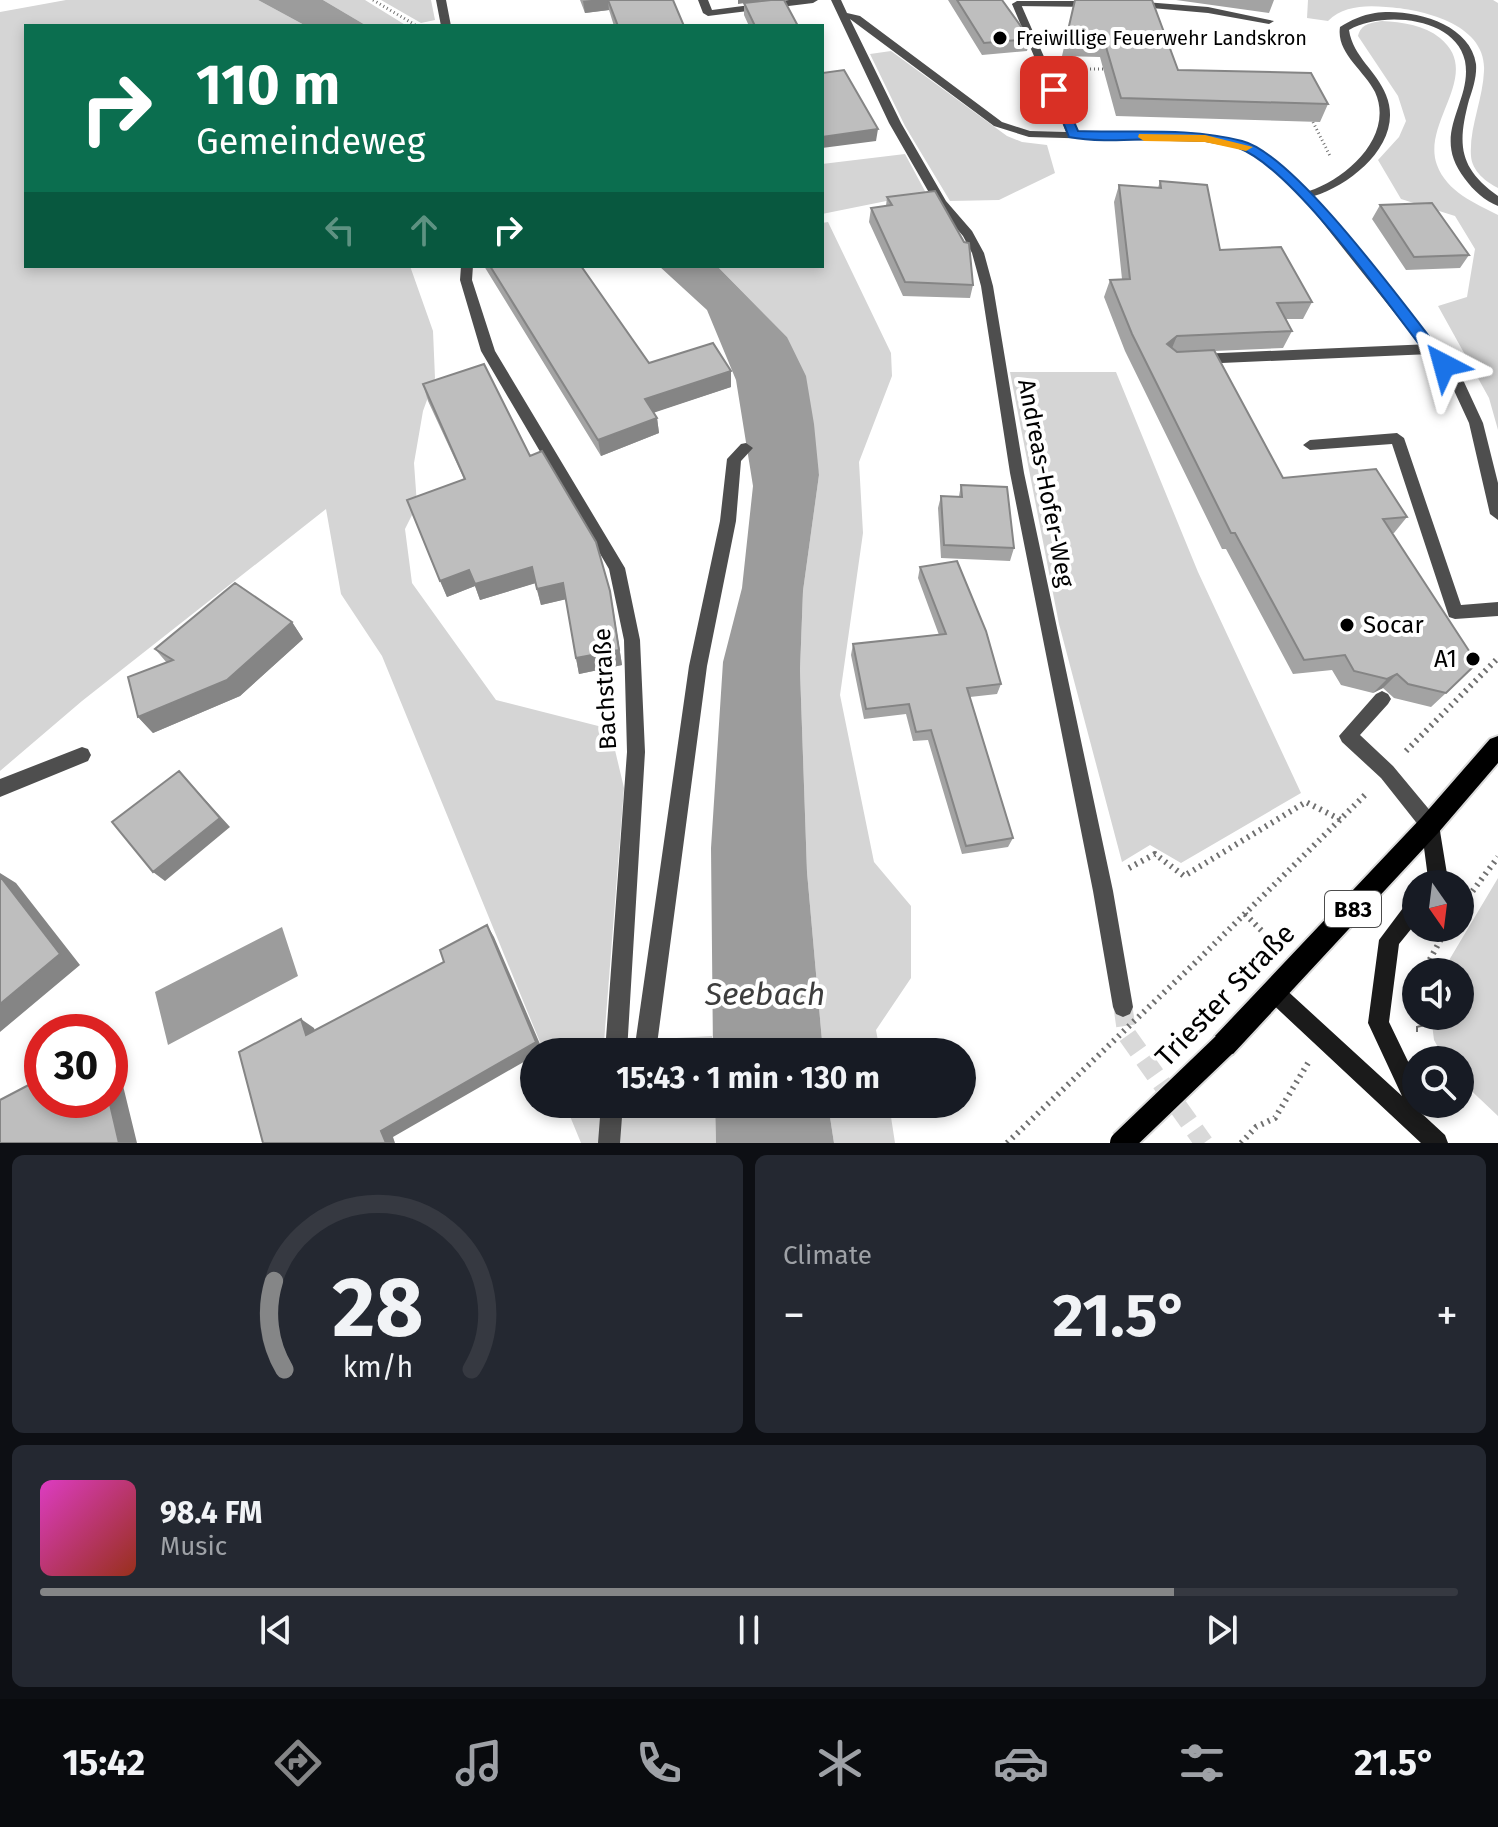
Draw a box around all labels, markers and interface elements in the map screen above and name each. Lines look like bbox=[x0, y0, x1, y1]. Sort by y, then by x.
place label: Freiwillige Feuerwehr Landskron bbox=[1016, 26, 1307, 50]
marker: Freiwillige Feuerwehr Landskron bbox=[991, 29, 1009, 47]
text: 110 m bbox=[196, 52, 340, 119]
icon: right bbox=[64, 56, 168, 160]
pin bbox=[1020, 56, 1088, 124]
icon: arrive bbox=[1032, 68, 1076, 112]
text: Gemeindeweg bbox=[196, 120, 425, 164]
icon: left bbox=[318, 208, 362, 252]
icon: ahead bbox=[402, 208, 446, 252]
icon: right bbox=[486, 208, 530, 252]
position arrow bbox=[1402, 323, 1486, 407]
street label: Andreas-Hofer-Weg bbox=[1012, 377, 1080, 590]
place label: Socar bbox=[1363, 611, 1424, 639]
marker: Socar bbox=[1338, 616, 1356, 634]
street label: Bachstraße bbox=[588, 627, 622, 751]
place label: A1 bbox=[1434, 645, 1457, 673]
marker: A1 bbox=[1464, 650, 1482, 668]
north arrow bbox=[1402, 870, 1474, 942]
map controls bbox=[1402, 870, 1474, 1118]
road number: B83 bbox=[1325, 891, 1381, 927]
street label: Triester Straße bbox=[1148, 917, 1302, 1073]
button: sound bbox=[1402, 958, 1474, 1030]
water label: Seebach bbox=[704, 975, 825, 1013]
speed limit sign: 30 bbox=[24, 1014, 128, 1118]
button: search bbox=[1402, 1046, 1474, 1118]
text: 15:43 · 1 min · 130 m bbox=[616, 1060, 880, 1096]
text: Climate bbox=[783, 1240, 872, 1271]
text: 28 bbox=[332, 1258, 423, 1358]
text: 21.5° bbox=[1053, 1280, 1188, 1352]
text: − bbox=[783, 1289, 805, 1342]
text: + bbox=[1436, 1289, 1458, 1342]
text: km/h bbox=[342, 1350, 413, 1385]
text: 98.4 FM bbox=[160, 1495, 262, 1531]
text: Music bbox=[160, 1531, 227, 1562]
icon: previous bbox=[254, 1608, 298, 1652]
icon: pause bbox=[727, 1608, 771, 1652]
icon: next bbox=[1200, 1608, 1244, 1652]
icon: directions bbox=[270, 1735, 326, 1791]
icon: music bbox=[451, 1735, 507, 1791]
icon: phone bbox=[631, 1735, 687, 1791]
icon: climate bbox=[812, 1735, 868, 1791]
icon: car bbox=[993, 1735, 1049, 1791]
icon: filters bbox=[1174, 1735, 1230, 1791]
text: 15:42 bbox=[62, 1741, 145, 1785]
text: 21.5° bbox=[1354, 1741, 1436, 1785]

